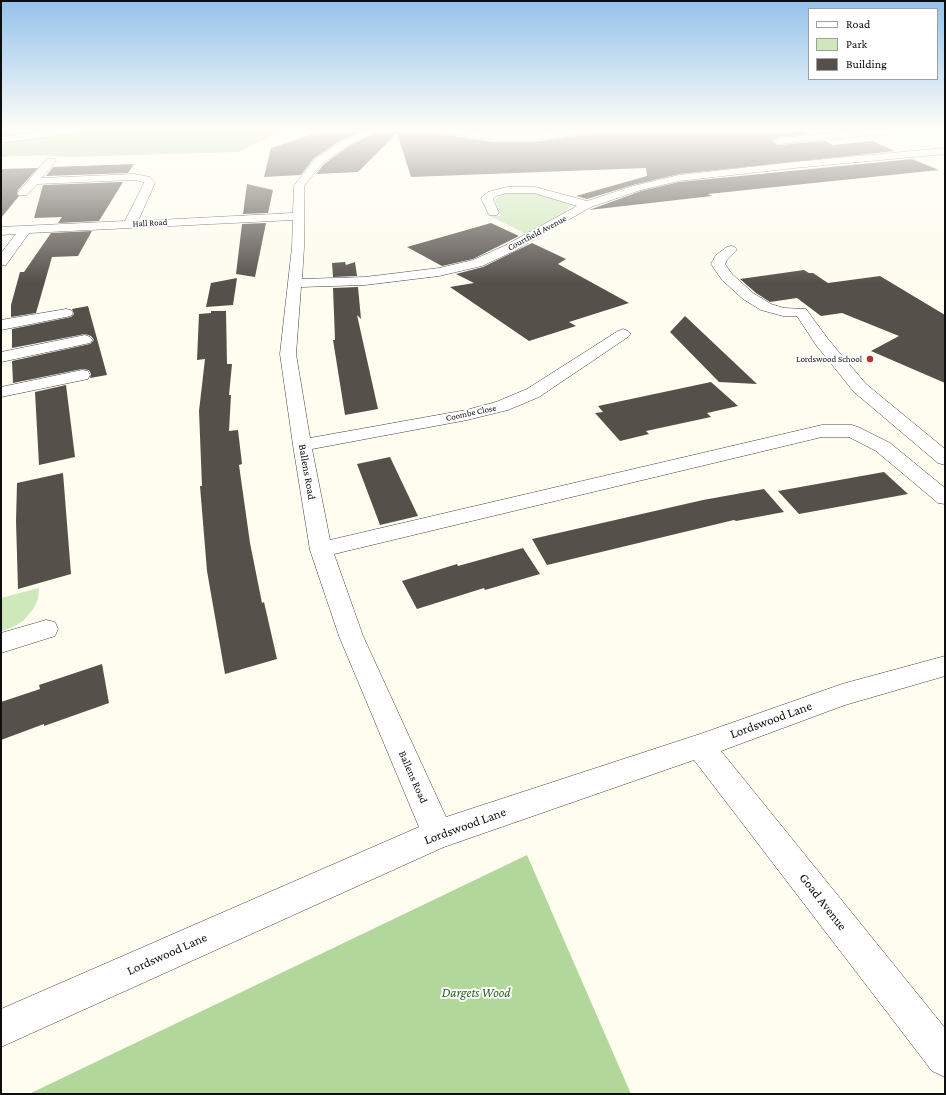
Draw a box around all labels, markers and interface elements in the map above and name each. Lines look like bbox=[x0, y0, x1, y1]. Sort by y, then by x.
legend bbox=[808, 8, 938, 80]
text: Road bbox=[846, 17, 870, 31]
text: Park bbox=[846, 37, 867, 51]
text: Building bbox=[846, 57, 887, 71]
street label: Courtfield Avenue bbox=[506, 213, 568, 253]
street label: Hall Road bbox=[132, 217, 168, 229]
place label: Lordswood School bbox=[796, 354, 862, 364]
marker: Lordswood School bbox=[865, 354, 875, 364]
street label: Coombe Close bbox=[445, 402, 497, 424]
street label: Ballens Road bbox=[296, 443, 318, 501]
street label: Lordswood Lane bbox=[728, 698, 814, 742]
street label: Ballens Road bbox=[396, 749, 430, 805]
street label: Lordswood Lane bbox=[422, 804, 508, 848]
street label: Goad Avenue bbox=[796, 870, 850, 934]
street label: Lordswood Lane bbox=[125, 929, 209, 979]
park label: Dargets Wood bbox=[442, 985, 510, 1001]

